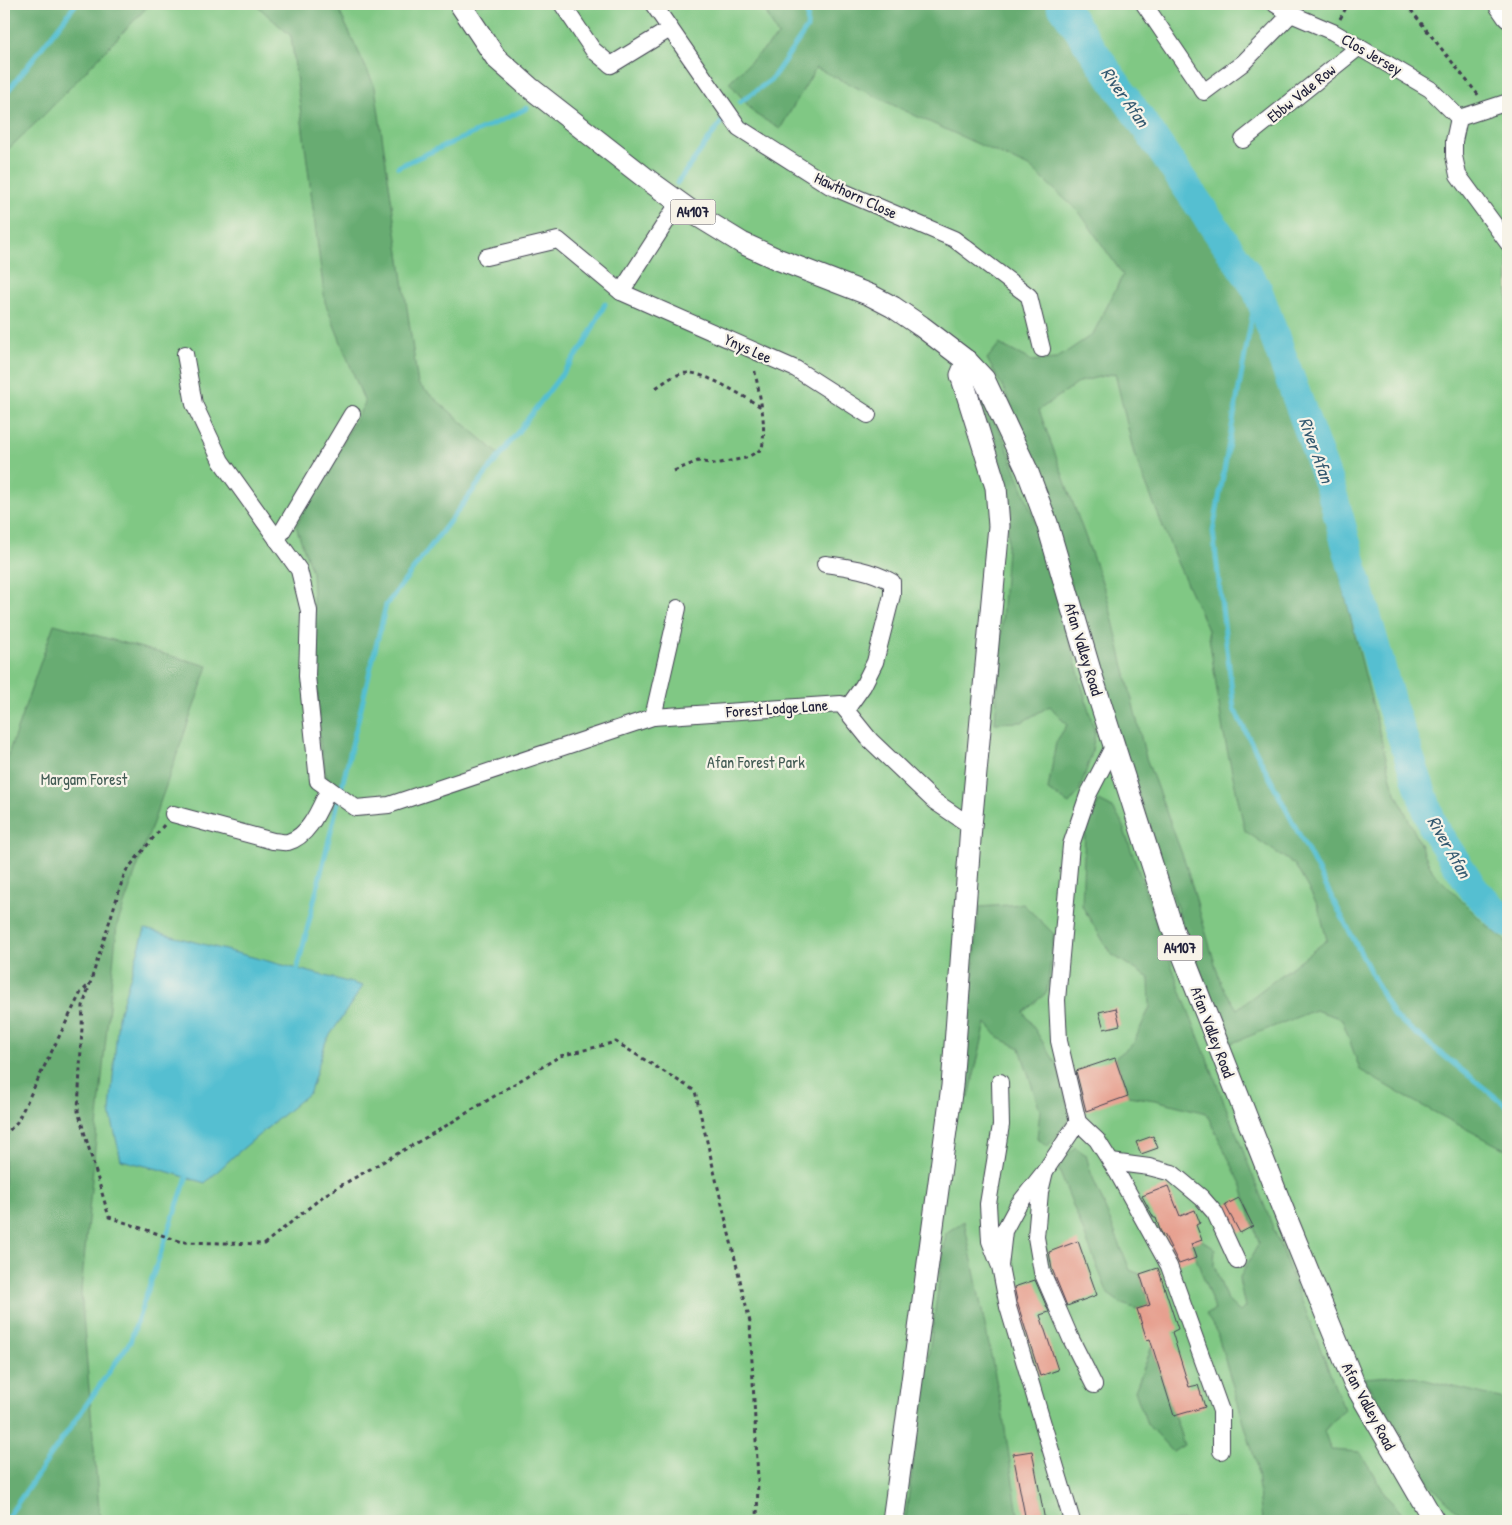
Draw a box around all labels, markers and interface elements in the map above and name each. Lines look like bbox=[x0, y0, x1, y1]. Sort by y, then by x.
street label: Clos Jersey bbox=[1337, 28, 1407, 80]
street label: Ebbw Vale Row bbox=[1262, 59, 1340, 127]
water label: River Afan bbox=[1096, 62, 1156, 133]
street label: Hawthorn Close bbox=[811, 166, 902, 224]
road number: A4107 bbox=[670, 200, 716, 224]
street label: Ynys Lee bbox=[721, 328, 776, 368]
water label: River Afan bbox=[1293, 414, 1340, 488]
street label: Afan Valley Road bbox=[1059, 600, 1109, 698]
street label: Forest Lodge Lane bbox=[724, 693, 829, 723]
park label: Afan Forest Park bbox=[707, 751, 805, 773]
park label: Margam Forest bbox=[41, 768, 128, 790]
water label: River Afan bbox=[1422, 811, 1478, 884]
road number: A4107 bbox=[1158, 936, 1202, 960]
street label: Afan Valley Road bbox=[1186, 983, 1240, 1081]
street label: Afan Valley Road bbox=[1337, 1358, 1401, 1454]

